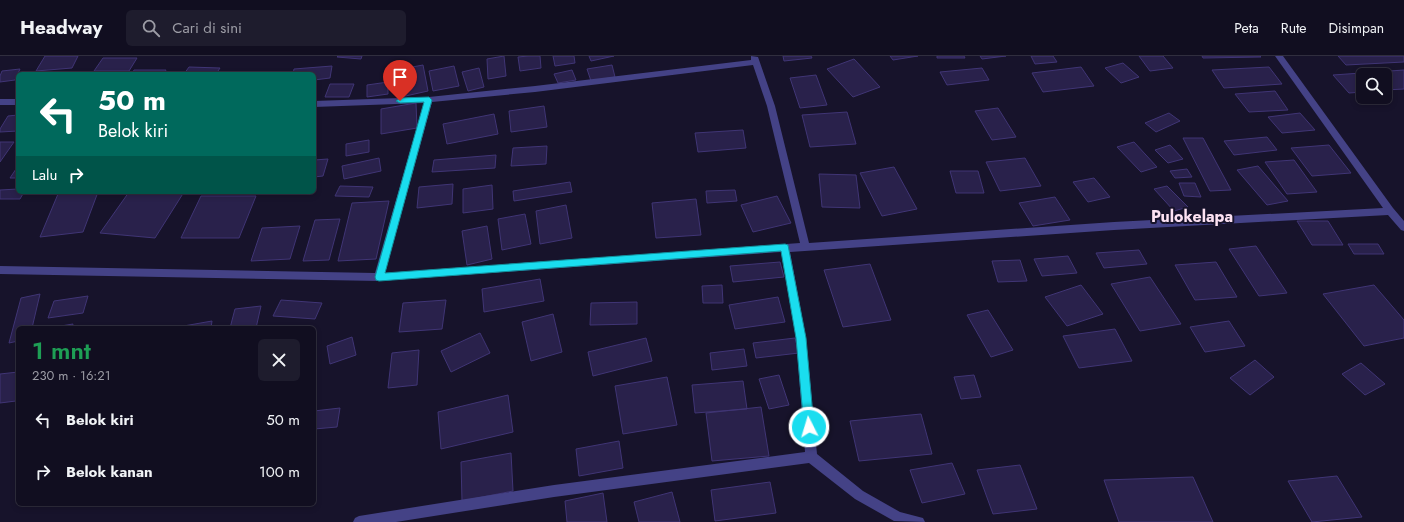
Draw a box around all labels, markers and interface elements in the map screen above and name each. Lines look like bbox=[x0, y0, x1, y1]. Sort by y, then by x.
search box bbox=[126, 10, 406, 46]
text: Headway bbox=[20, 14, 102, 41]
icon: search bbox=[140, 17, 162, 39]
text: Cari di sini bbox=[172, 17, 242, 39]
text: Peta bbox=[1234, 18, 1259, 38]
text: Rute bbox=[1281, 18, 1307, 38]
text: Disimpan bbox=[1329, 18, 1384, 38]
pin bbox=[383, 60, 417, 101]
icon: arrive bbox=[389, 66, 411, 88]
map controls bbox=[1356, 68, 1392, 104]
button: search bbox=[1356, 68, 1392, 104]
text: 50 m bbox=[98, 80, 166, 121]
icon: left bbox=[32, 88, 84, 140]
text: Belok kiri bbox=[98, 118, 168, 144]
text: Lalu bbox=[32, 164, 57, 186]
icon: right bbox=[65, 164, 87, 186]
district label: Pulokelapa bbox=[1151, 205, 1233, 228]
text: 1 mnt bbox=[32, 333, 91, 368]
button: close bbox=[258, 339, 300, 381]
text: 230 m · 16:21 bbox=[32, 366, 111, 385]
position arrow bbox=[788, 406, 830, 448]
icon: left bbox=[32, 409, 54, 431]
text: Belok kiri bbox=[66, 409, 134, 431]
text: 50 m bbox=[266, 409, 300, 431]
icon: right bbox=[32, 461, 54, 483]
text: Belok kanan bbox=[66, 461, 153, 483]
text: 100 m bbox=[259, 461, 300, 483]

